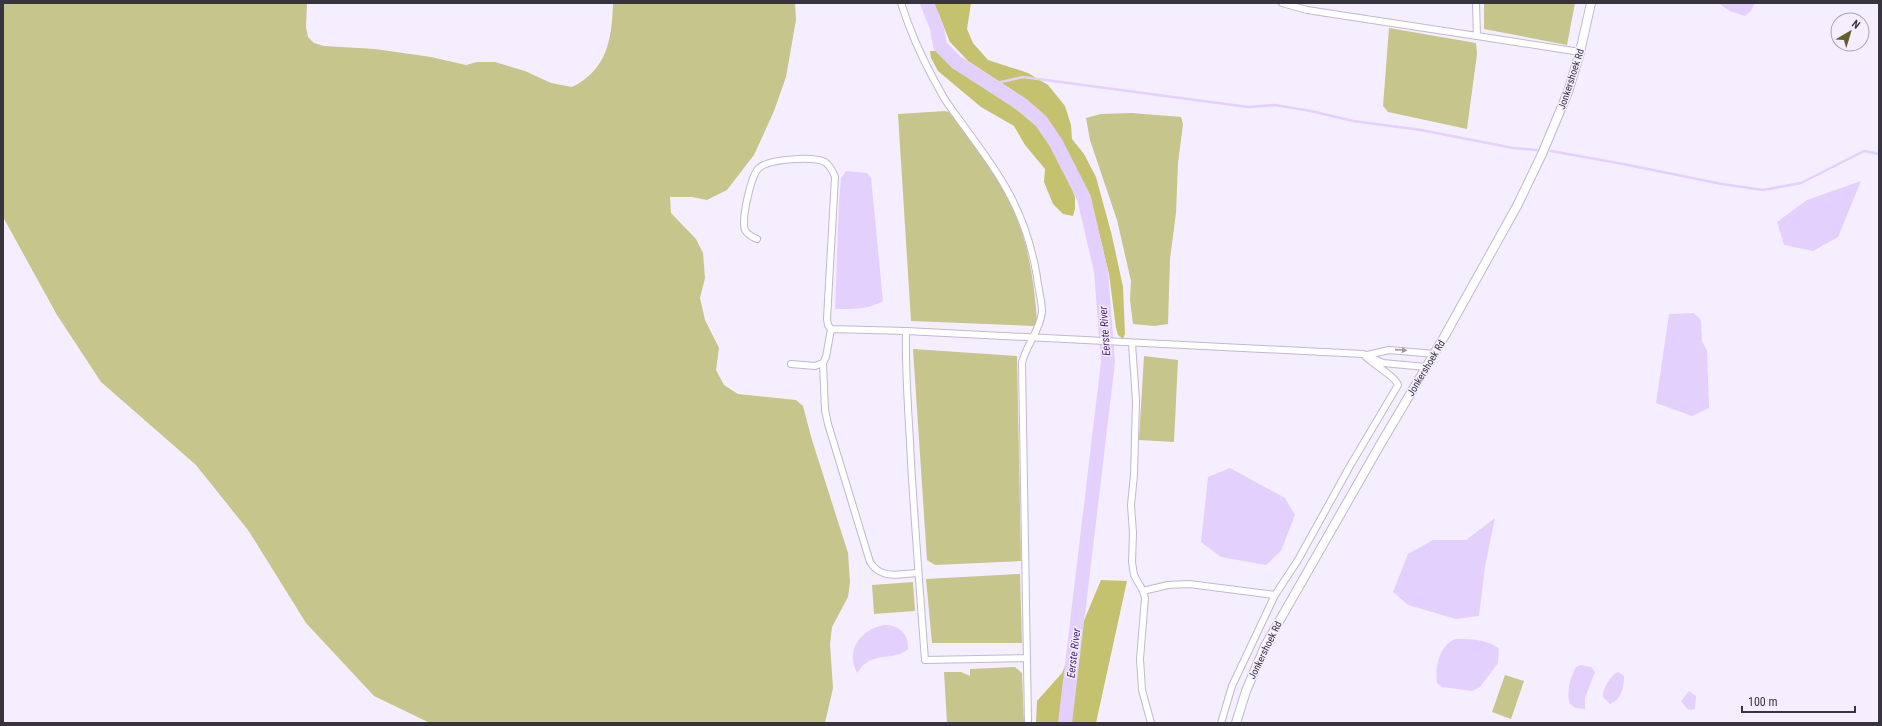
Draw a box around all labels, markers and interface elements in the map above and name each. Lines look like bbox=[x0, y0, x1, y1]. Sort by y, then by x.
north arrow bbox=[1830, 12, 1870, 52]
text: N bbox=[1849, 17, 1863, 32]
street label: Jonkershoek Rd bbox=[1556, 47, 1586, 111]
water label: Eerste River bbox=[1097, 305, 1113, 356]
street label: Jonkershoek Rd bbox=[1405, 338, 1447, 398]
one-way arrow bbox=[1395, 347, 1407, 354]
street label: Jonkershoek Rd bbox=[1246, 619, 1284, 681]
water label: Eerste River bbox=[1065, 627, 1084, 679]
scale bar bbox=[1742, 688, 1855, 714]
text: 100 m bbox=[1748, 695, 1778, 709]

